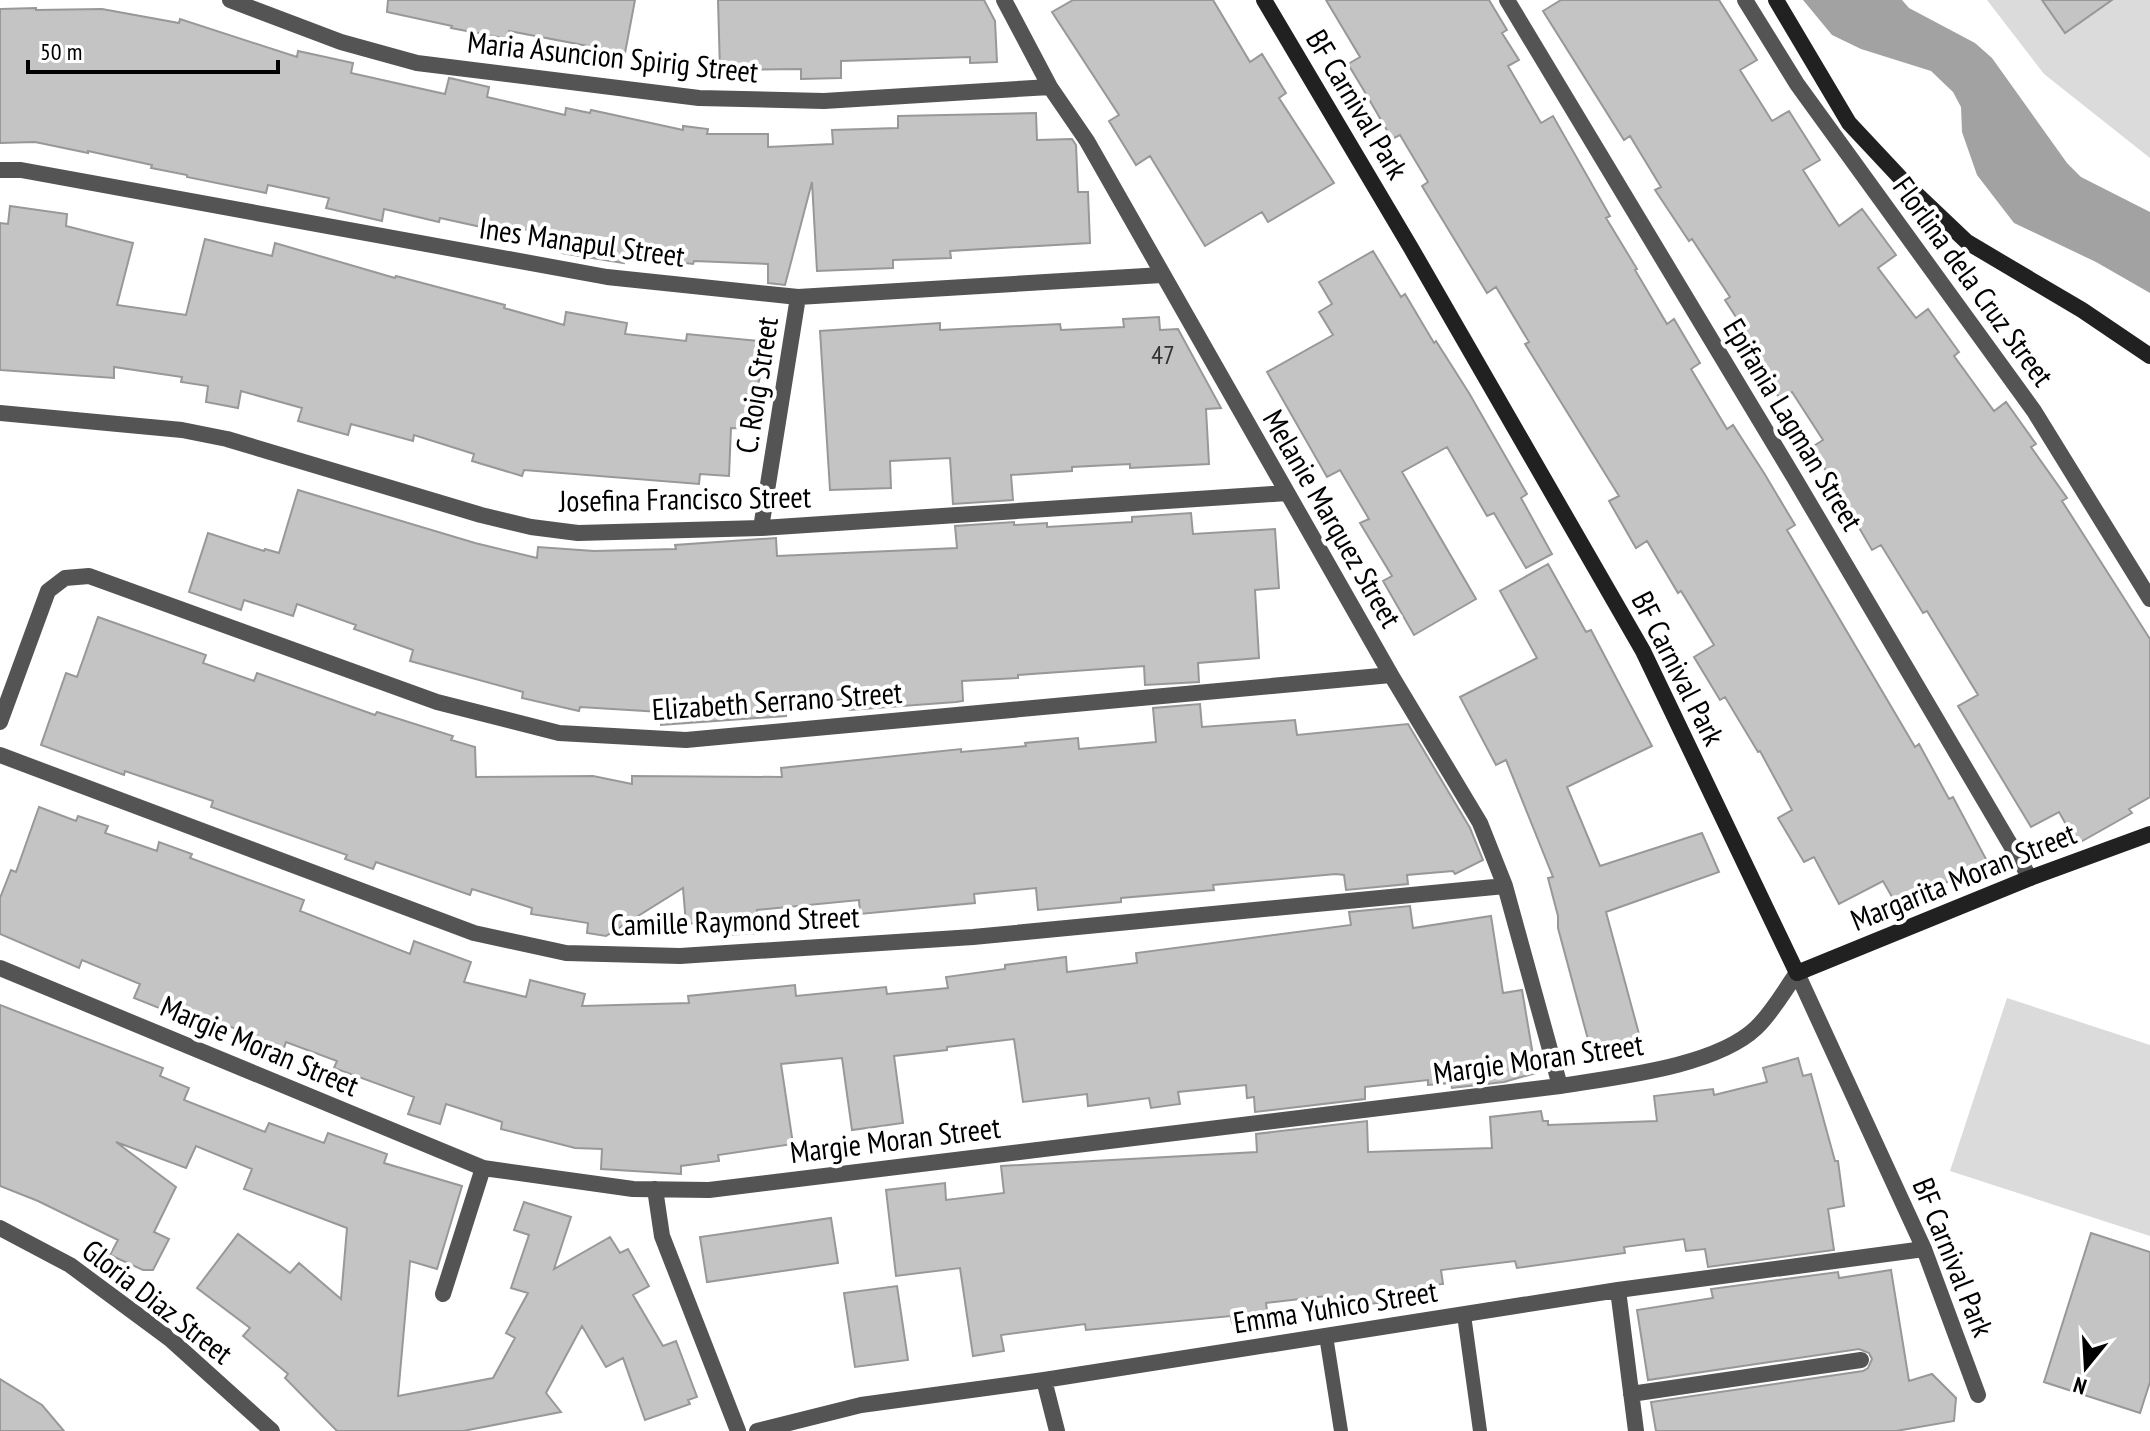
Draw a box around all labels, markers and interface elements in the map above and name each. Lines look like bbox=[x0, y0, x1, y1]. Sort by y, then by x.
street label: Maria Asuncion Spirig Street bbox=[466, 21, 761, 91]
street label: BF Carnival Park bbox=[1298, 22, 1418, 186]
scale bar bbox=[28, 24, 278, 74]
text: 50 m bbox=[40, 36, 82, 67]
street label: Florlina dela Cruz Street bbox=[1885, 169, 2064, 394]
street label: Ines Manapul Street bbox=[477, 207, 688, 275]
street label: Epifania Lagman Street bbox=[1715, 311, 1873, 538]
street label: C. Roig Street bbox=[726, 313, 786, 456]
house number: 47 bbox=[1151, 338, 1175, 371]
street label: Melanie Marquez Street bbox=[1255, 402, 1411, 634]
street label: Josefina Francisco Street bbox=[558, 476, 812, 520]
street label: BF Carnival Park bbox=[1624, 584, 1735, 752]
street label: Elizabeth Serrano Street bbox=[651, 672, 904, 728]
street label: Margarita Moran Street bbox=[1845, 813, 2082, 939]
street label: Camille Raymond Street bbox=[610, 896, 861, 944]
street label: Margie Moran Street bbox=[155, 986, 366, 1105]
street label: Margie Moran Street bbox=[1431, 1024, 1646, 1092]
street label: Margie Moran Street bbox=[788, 1107, 1003, 1171]
street label: BF Carnival Park bbox=[1905, 1172, 2004, 1342]
street label: Gloria Diaz Street bbox=[75, 1230, 242, 1372]
street label: Emma Yuhico Street bbox=[1230, 1271, 1440, 1341]
north arrow bbox=[2046, 1327, 2126, 1407]
text: N bbox=[2070, 1371, 2090, 1401]

